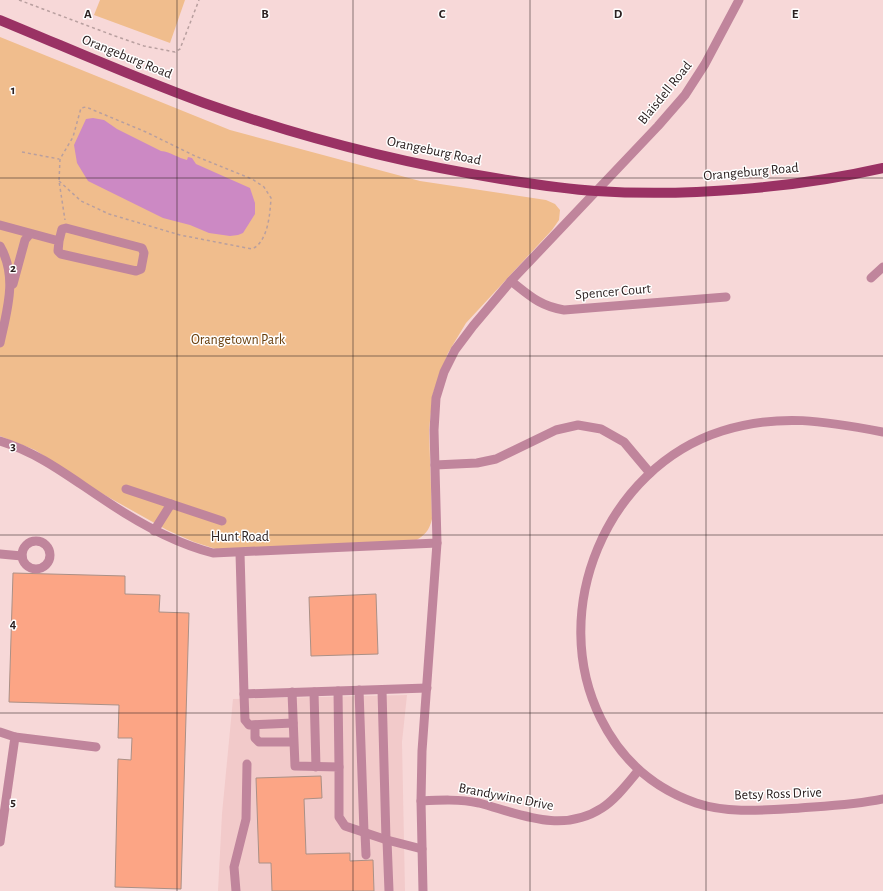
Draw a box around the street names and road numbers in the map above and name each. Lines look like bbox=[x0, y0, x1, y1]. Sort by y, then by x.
street label: Orangeburg Road bbox=[80, 33, 174, 81]
street label: Blaisdell Road bbox=[635, 59, 695, 127]
street label: Orangeburg Road bbox=[386, 134, 482, 168]
street label: Orangeburg Road bbox=[703, 161, 799, 183]
street label: Spencer Court bbox=[575, 282, 652, 302]
street label: Hunt Road bbox=[211, 530, 269, 544]
street label: Brandywine Drive bbox=[457, 781, 555, 813]
street label: Betsy Ross Drive bbox=[734, 785, 822, 803]

